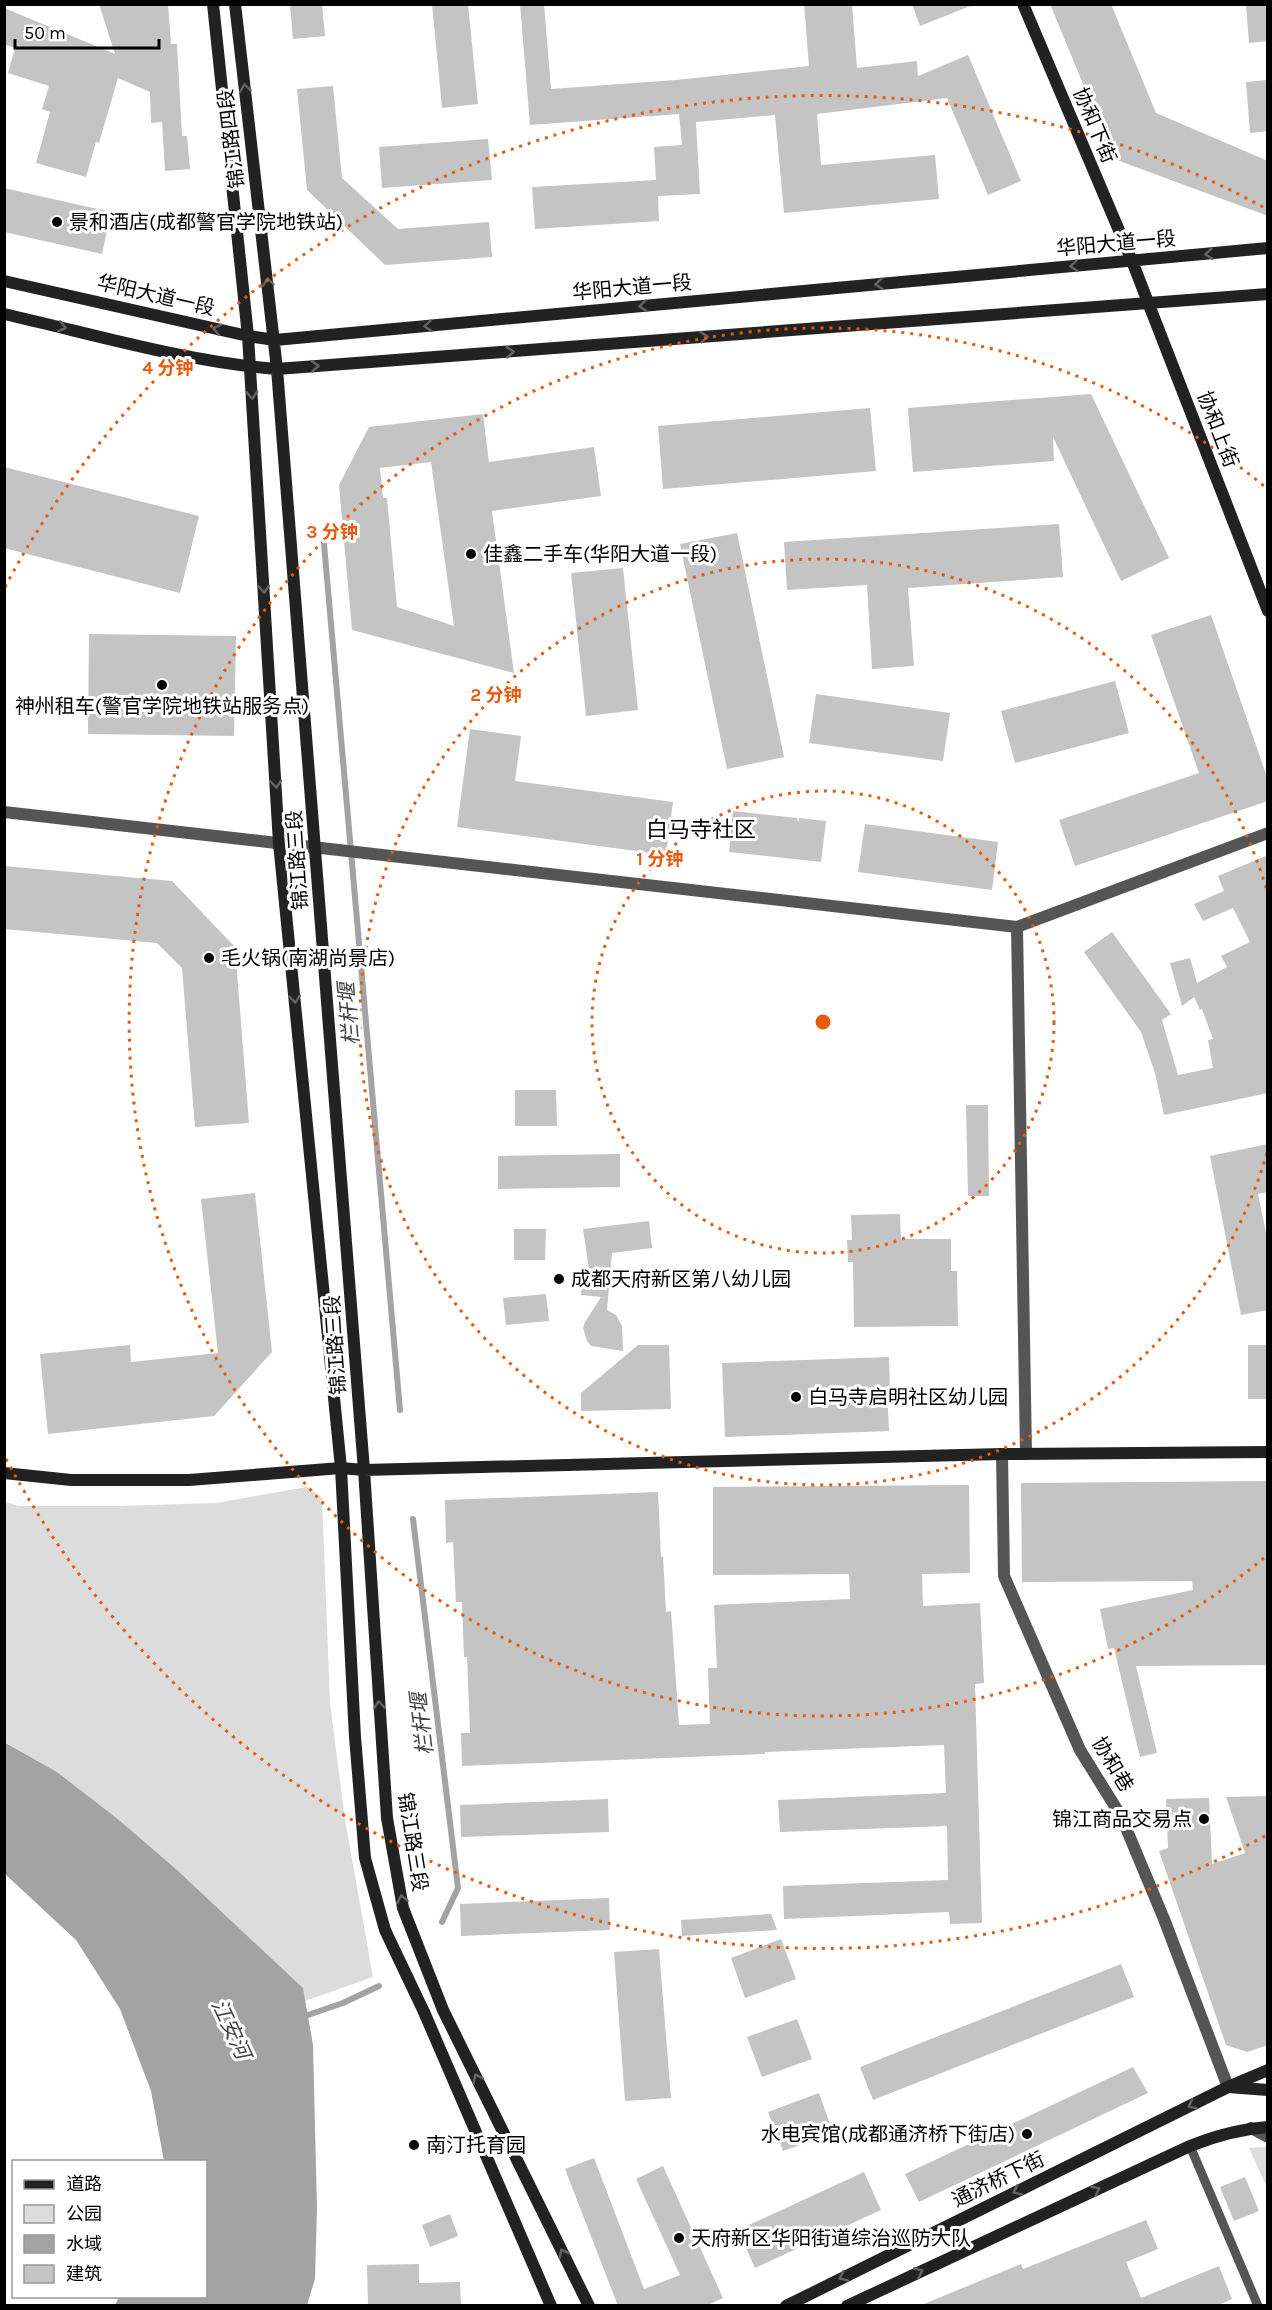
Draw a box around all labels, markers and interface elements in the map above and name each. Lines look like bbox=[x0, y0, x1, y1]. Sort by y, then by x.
scale bar bbox=[15, 12, 159, 50]
text: 50 m bbox=[24, 22, 66, 44]
one-way arrow bbox=[239, 83, 251, 93]
street label: 协和下街 bbox=[1068, 84, 1121, 167]
street label: 锦江路四段 bbox=[214, 88, 249, 190]
place label: 景和酒店(成都警官学院地铁站) bbox=[69, 211, 343, 234]
marker: 景和酒店(成都警官学院地铁站) bbox=[50, 215, 64, 229]
street label: 华阳大道一段 bbox=[1055, 227, 1177, 260]
one-way arrow bbox=[1205, 247, 1214, 260]
one-way arrow bbox=[1069, 259, 1078, 272]
street label: 华阳大道一段 bbox=[95, 271, 217, 320]
street label: 华阳大道一段 bbox=[571, 271, 693, 304]
one-way arrow bbox=[262, 277, 275, 286]
one-way arrow bbox=[875, 277, 884, 290]
one-way arrow bbox=[639, 299, 648, 312]
one-way arrow bbox=[424, 319, 433, 332]
one-way arrow bbox=[56, 320, 66, 333]
one-way arrow bbox=[212, 324, 222, 337]
one-way arrow bbox=[700, 331, 709, 344]
one-way arrow bbox=[505, 345, 514, 358]
text: 4 分钟 bbox=[142, 357, 194, 379]
one-way arrow bbox=[311, 360, 320, 373]
street label: 协和上街 bbox=[1192, 388, 1243, 471]
one-way arrow bbox=[246, 390, 259, 399]
text: 3 分钟 bbox=[306, 521, 358, 543]
place label: 佳鑫二手车(华阳大道一段) bbox=[483, 543, 717, 566]
marker: 佳鑫二手车(华阳大道一段) bbox=[464, 547, 478, 561]
one-way arrow bbox=[257, 585, 270, 594]
marker: 神州租车(警官学院地铁站服务点) bbox=[155, 678, 169, 692]
text: 2 分钟 bbox=[470, 684, 522, 706]
place label: 神州租车(警官学院地铁站服务点) bbox=[15, 695, 309, 718]
one-way arrow bbox=[269, 779, 282, 788]
street label: 锦江路三段 bbox=[283, 809, 312, 911]
district label: 白马寺社区 bbox=[646, 817, 756, 843]
text: 1 分钟 bbox=[637, 848, 683, 870]
place label: 毛火锅(南湖尚景店) bbox=[221, 947, 395, 970]
marker: 毛火锅(南湖尚景店) bbox=[202, 951, 216, 965]
water label: 栏杆堰 bbox=[334, 979, 364, 1046]
one-way arrow bbox=[288, 994, 301, 1004]
centre of rings bbox=[813, 1012, 833, 1032]
place label: 成都天府新区第八幼儿园 bbox=[571, 1268, 791, 1291]
marker: 成都天府新区第八幼儿园 bbox=[552, 1272, 566, 1286]
street label: 锦江路三段 bbox=[321, 1294, 350, 1396]
place label: 白马寺启明社区幼儿园 bbox=[808, 1386, 1008, 1409]
marker: 白马寺启明社区幼儿园 bbox=[789, 1390, 803, 1404]
water label: 栏杆堰 bbox=[406, 1688, 438, 1757]
one-way arrow bbox=[373, 1701, 386, 1710]
street label: 协和巷 bbox=[1087, 1733, 1138, 1796]
street label: 锦江路三段 bbox=[393, 1791, 432, 1893]
place label: 锦江商品交易点 bbox=[1052, 1808, 1192, 1831]
marker: 锦江商品交易点 bbox=[1197, 1812, 1211, 1826]
one-way arrow bbox=[396, 1894, 409, 1904]
water label: 江安河 bbox=[207, 1995, 257, 2066]
one-way arrow bbox=[473, 2074, 484, 2085]
one-way arrow bbox=[1188, 2097, 1199, 2109]
place label: 水电宾馆(成都通济桥下街店) bbox=[761, 2123, 1015, 2146]
marker: 水电宾馆(成都通济桥下街店) bbox=[1020, 2127, 1034, 2141]
place label: 南汀托育园 bbox=[426, 2134, 526, 2157]
marker: 南汀托育园 bbox=[407, 2138, 421, 2152]
street label: 通济桥下街 bbox=[948, 2147, 1048, 2212]
legend bbox=[12, 2160, 207, 2298]
text: 道路 bbox=[66, 2173, 102, 2195]
one-way arrow bbox=[1013, 2184, 1024, 2195]
one-way arrow bbox=[1089, 2185, 1100, 2197]
text: 公园 bbox=[66, 2203, 102, 2225]
place label: 天府新区华阳街道综治巡防大队 bbox=[691, 2227, 971, 2250]
marker: 天府新区华阳街道综治巡防大队 bbox=[672, 2231, 686, 2245]
text: 水域 bbox=[66, 2233, 102, 2255]
one-way arrow bbox=[559, 2248, 571, 2259]
text: 建筑 bbox=[66, 2263, 102, 2285]
one-way arrow bbox=[913, 2267, 924, 2279]
one-way arrow bbox=[838, 2270, 849, 2282]

